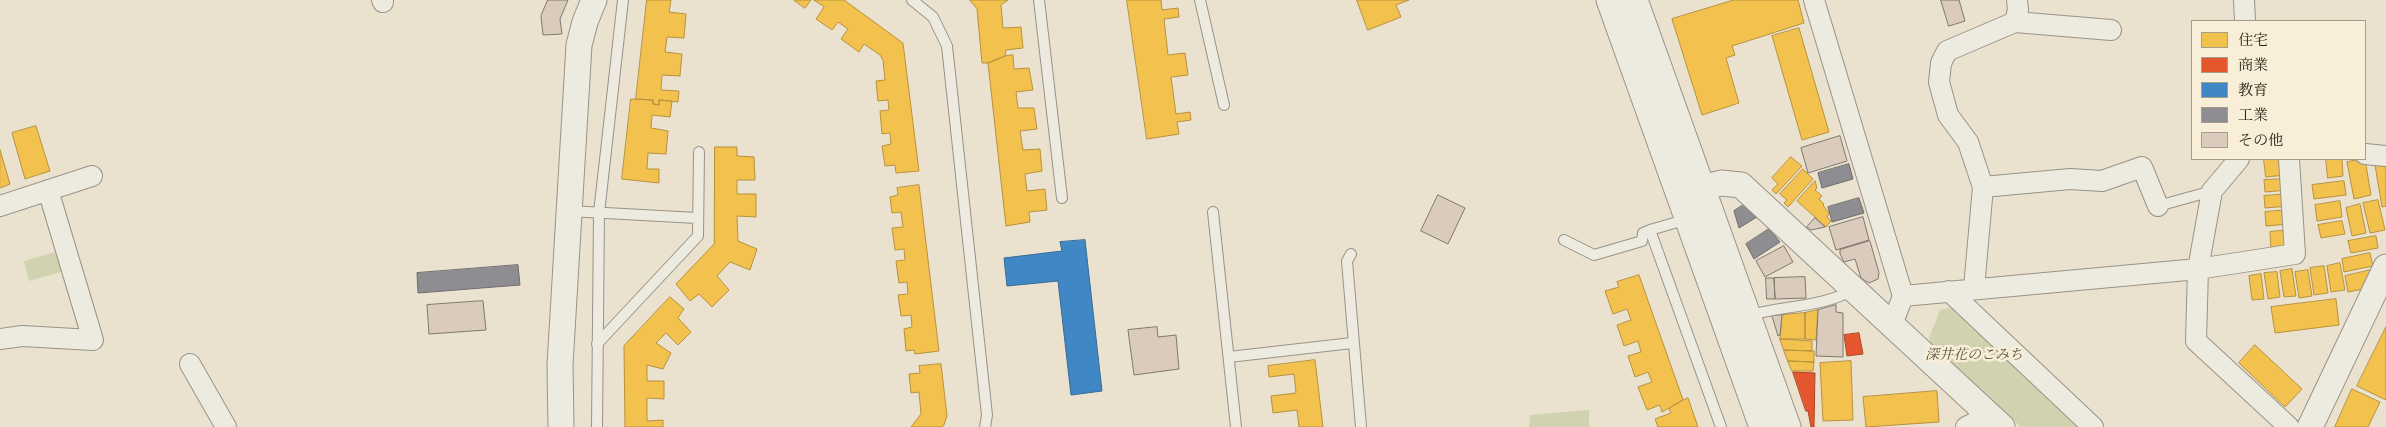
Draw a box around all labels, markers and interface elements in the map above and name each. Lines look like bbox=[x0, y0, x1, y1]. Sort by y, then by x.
legend bbox=[2191, 20, 2366, 160]
text: 住宅 bbox=[2238, 31, 2268, 52]
text: 商業 bbox=[2238, 56, 2268, 77]
text: 教育 bbox=[2238, 81, 2268, 102]
text: 工業 bbox=[2238, 106, 2268, 127]
text: その他 bbox=[2238, 131, 2283, 152]
park label: 深井花のこみち bbox=[1925, 348, 2023, 364]

